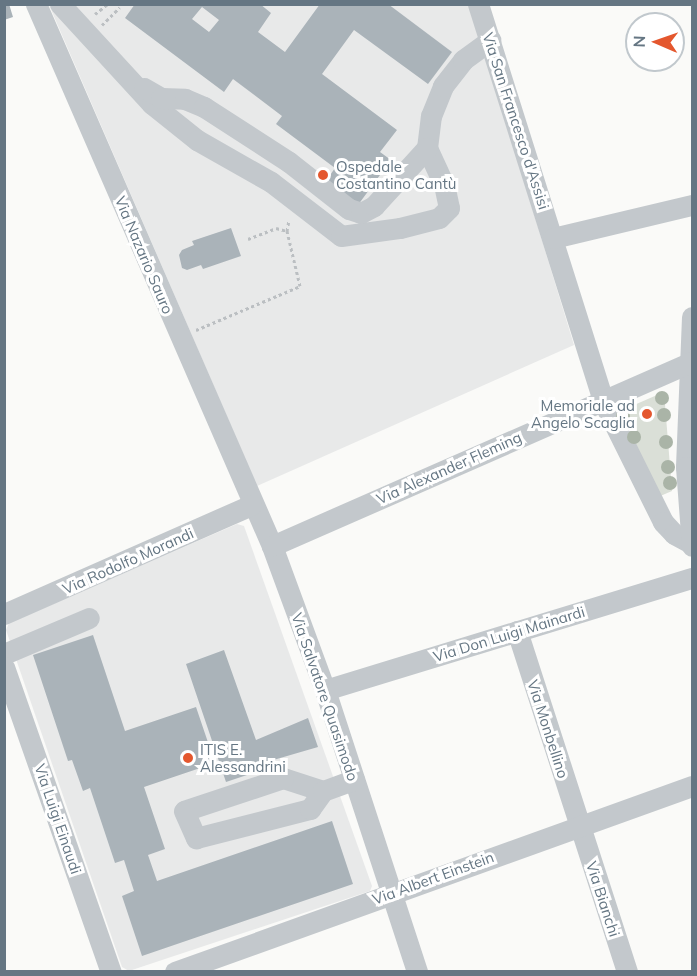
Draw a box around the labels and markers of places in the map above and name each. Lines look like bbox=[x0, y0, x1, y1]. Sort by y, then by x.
place label: Ospedale Costantino Cantù bbox=[336, 157, 457, 192]
marker: Ospedale Costantino Cantù bbox=[314, 166, 332, 184]
place label: Memoriale ad Angelo Scaglia bbox=[531, 396, 635, 431]
marker: Memoriale ad Angelo Scaglia bbox=[640, 407, 654, 421]
place label: ITIS E. Alessandrini bbox=[200, 740, 286, 775]
marker: ITIS E. Alessandrini bbox=[181, 751, 195, 765]

